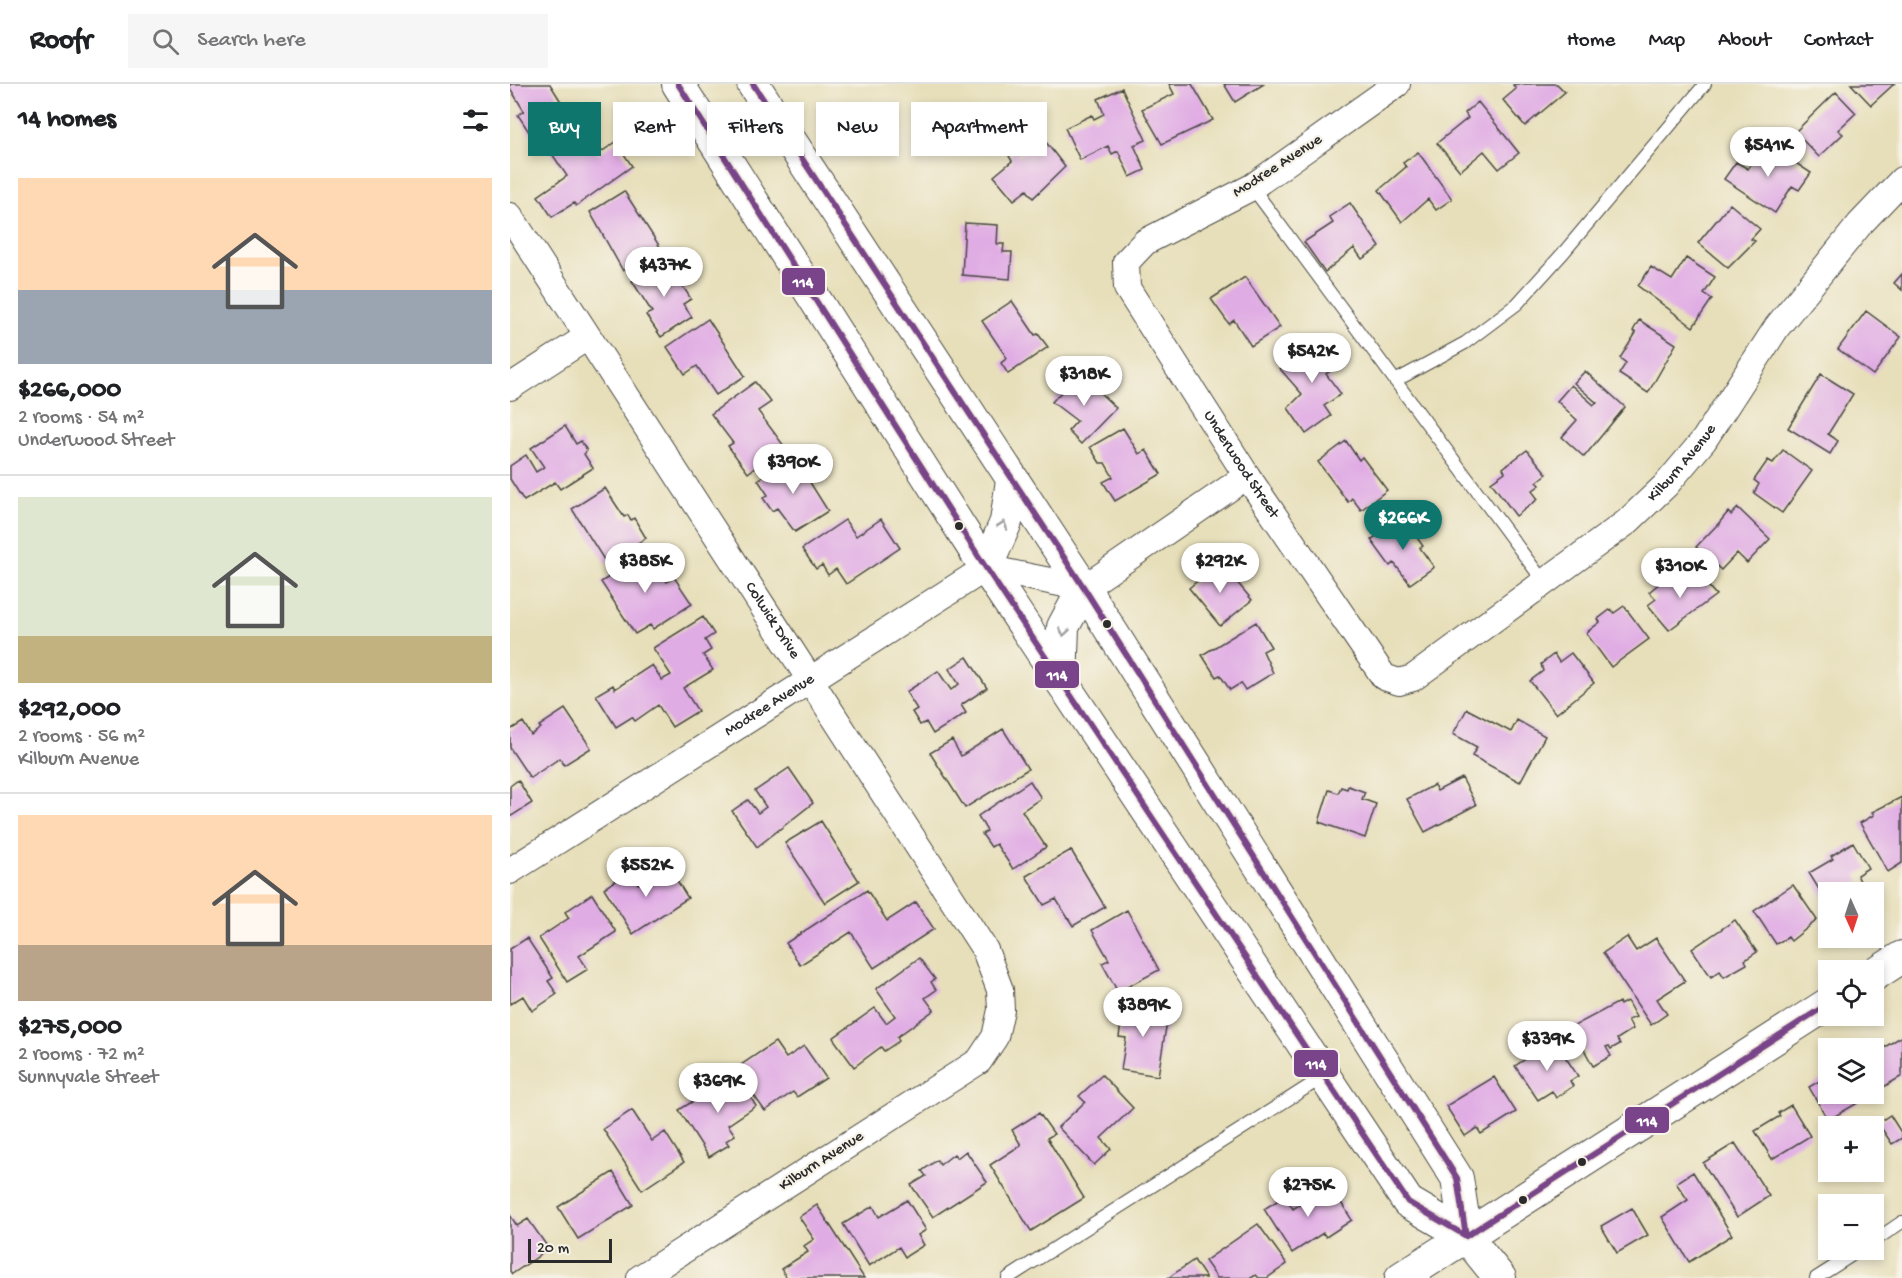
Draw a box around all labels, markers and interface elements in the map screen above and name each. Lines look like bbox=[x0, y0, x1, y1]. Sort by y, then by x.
search box bbox=[128, 14, 548, 68]
text: Roofr bbox=[30, 25, 92, 58]
icon: search bbox=[149, 25, 182, 58]
text: Search here bbox=[197, 28, 306, 54]
text: Home bbox=[1567, 29, 1615, 54]
text: Map bbox=[1648, 29, 1685, 54]
text: About bbox=[1718, 29, 1771, 54]
text: Contact bbox=[1804, 29, 1872, 54]
chip: Buy bbox=[528, 102, 601, 156]
chip: Rent bbox=[613, 102, 695, 156]
chip: Filters bbox=[707, 102, 804, 156]
chip: New bbox=[816, 102, 899, 156]
chip: Apartment bbox=[911, 102, 1047, 156]
icon: filters bbox=[459, 104, 492, 137]
text: 14 homes bbox=[18, 105, 116, 136]
pin: $541K bbox=[1726, 127, 1810, 178]
street label: Modree Avenue bbox=[1230, 131, 1327, 203]
text: $541K bbox=[1744, 135, 1792, 158]
icon: home bbox=[201, 217, 309, 325]
pin: $437K bbox=[622, 247, 706, 298]
text: $437K bbox=[639, 255, 689, 278]
line badge: 114 bbox=[781, 267, 826, 296]
text: 114 bbox=[792, 275, 814, 294]
pin: $542K bbox=[1270, 333, 1354, 384]
text: $542K bbox=[1287, 341, 1337, 364]
pin: $318K bbox=[1042, 356, 1126, 407]
text: $318K bbox=[1059, 364, 1109, 387]
text: $266,000 bbox=[18, 376, 121, 407]
text: 2 rooms · 54 m² bbox=[18, 407, 145, 430]
street label: Underwood Street bbox=[1198, 407, 1284, 524]
street label: Kilburn Avenue bbox=[1644, 420, 1721, 507]
text: Underwood Street bbox=[18, 430, 174, 453]
pin: $390K bbox=[751, 444, 835, 495]
text: $390K bbox=[767, 452, 819, 475]
pin: $266K bbox=[1361, 500, 1445, 551]
text: $266K bbox=[1378, 508, 1428, 531]
unlabelled marker bbox=[953, 520, 965, 532]
one-way arrow bbox=[996, 520, 1009, 531]
icon: home bbox=[201, 536, 309, 644]
pin: $385K bbox=[603, 543, 687, 594]
pin: $292K bbox=[1178, 543, 1262, 594]
pin: $310K bbox=[1638, 548, 1722, 599]
text: $385K bbox=[619, 551, 671, 574]
text: $292K bbox=[1195, 551, 1245, 574]
text: $310K bbox=[1655, 556, 1705, 579]
street label: Colwick Drive bbox=[740, 579, 804, 663]
unlabelled marker bbox=[1101, 618, 1113, 630]
one-way arrow bbox=[1059, 628, 1071, 637]
line badge: 114 bbox=[1034, 660, 1080, 689]
text: 114 bbox=[1046, 668, 1068, 687]
street label: Modree Avenue bbox=[721, 670, 819, 741]
text: $292,000 bbox=[18, 695, 121, 726]
text: 2 rooms · 56 m² bbox=[18, 726, 145, 749]
text: Kilburn Avenue bbox=[18, 749, 139, 772]
pin: $552K bbox=[604, 847, 688, 898]
icon: home bbox=[201, 854, 309, 962]
text: $552K bbox=[621, 855, 671, 878]
north arrow bbox=[1818, 882, 1884, 948]
map controls bbox=[1818, 882, 1884, 1260]
button: locate bbox=[1818, 960, 1884, 1026]
pin: $389K bbox=[1101, 987, 1185, 1038]
text: $389K bbox=[1117, 995, 1169, 1018]
text: $275,000 bbox=[18, 1013, 122, 1044]
pin: $339K bbox=[1505, 1021, 1589, 1072]
text: $339K bbox=[1522, 1029, 1572, 1052]
button: layers bbox=[1818, 1038, 1884, 1104]
text: 2 rooms · 72 m² bbox=[18, 1044, 145, 1067]
line badge: 114 bbox=[1293, 1049, 1339, 1078]
text: 114 bbox=[1305, 1057, 1327, 1076]
pin: $369K bbox=[676, 1063, 760, 1114]
text: Sunnyvale Street bbox=[18, 1067, 158, 1090]
text: $369K bbox=[693, 1071, 743, 1094]
line badge: 114 bbox=[1624, 1106, 1670, 1134]
text: 114 bbox=[1636, 1114, 1658, 1133]
button: + bbox=[1818, 1116, 1884, 1182]
street label: Kilburn Avenue bbox=[776, 1127, 868, 1196]
unlabelled marker bbox=[1576, 1156, 1588, 1168]
pin: $275K bbox=[1266, 1167, 1350, 1218]
text: $275K bbox=[1283, 1175, 1333, 1198]
unlabelled marker bbox=[1517, 1194, 1529, 1206]
button: − bbox=[1818, 1194, 1884, 1260]
scale bar bbox=[528, 1236, 612, 1264]
text: 20 m bbox=[537, 1240, 569, 1259]

